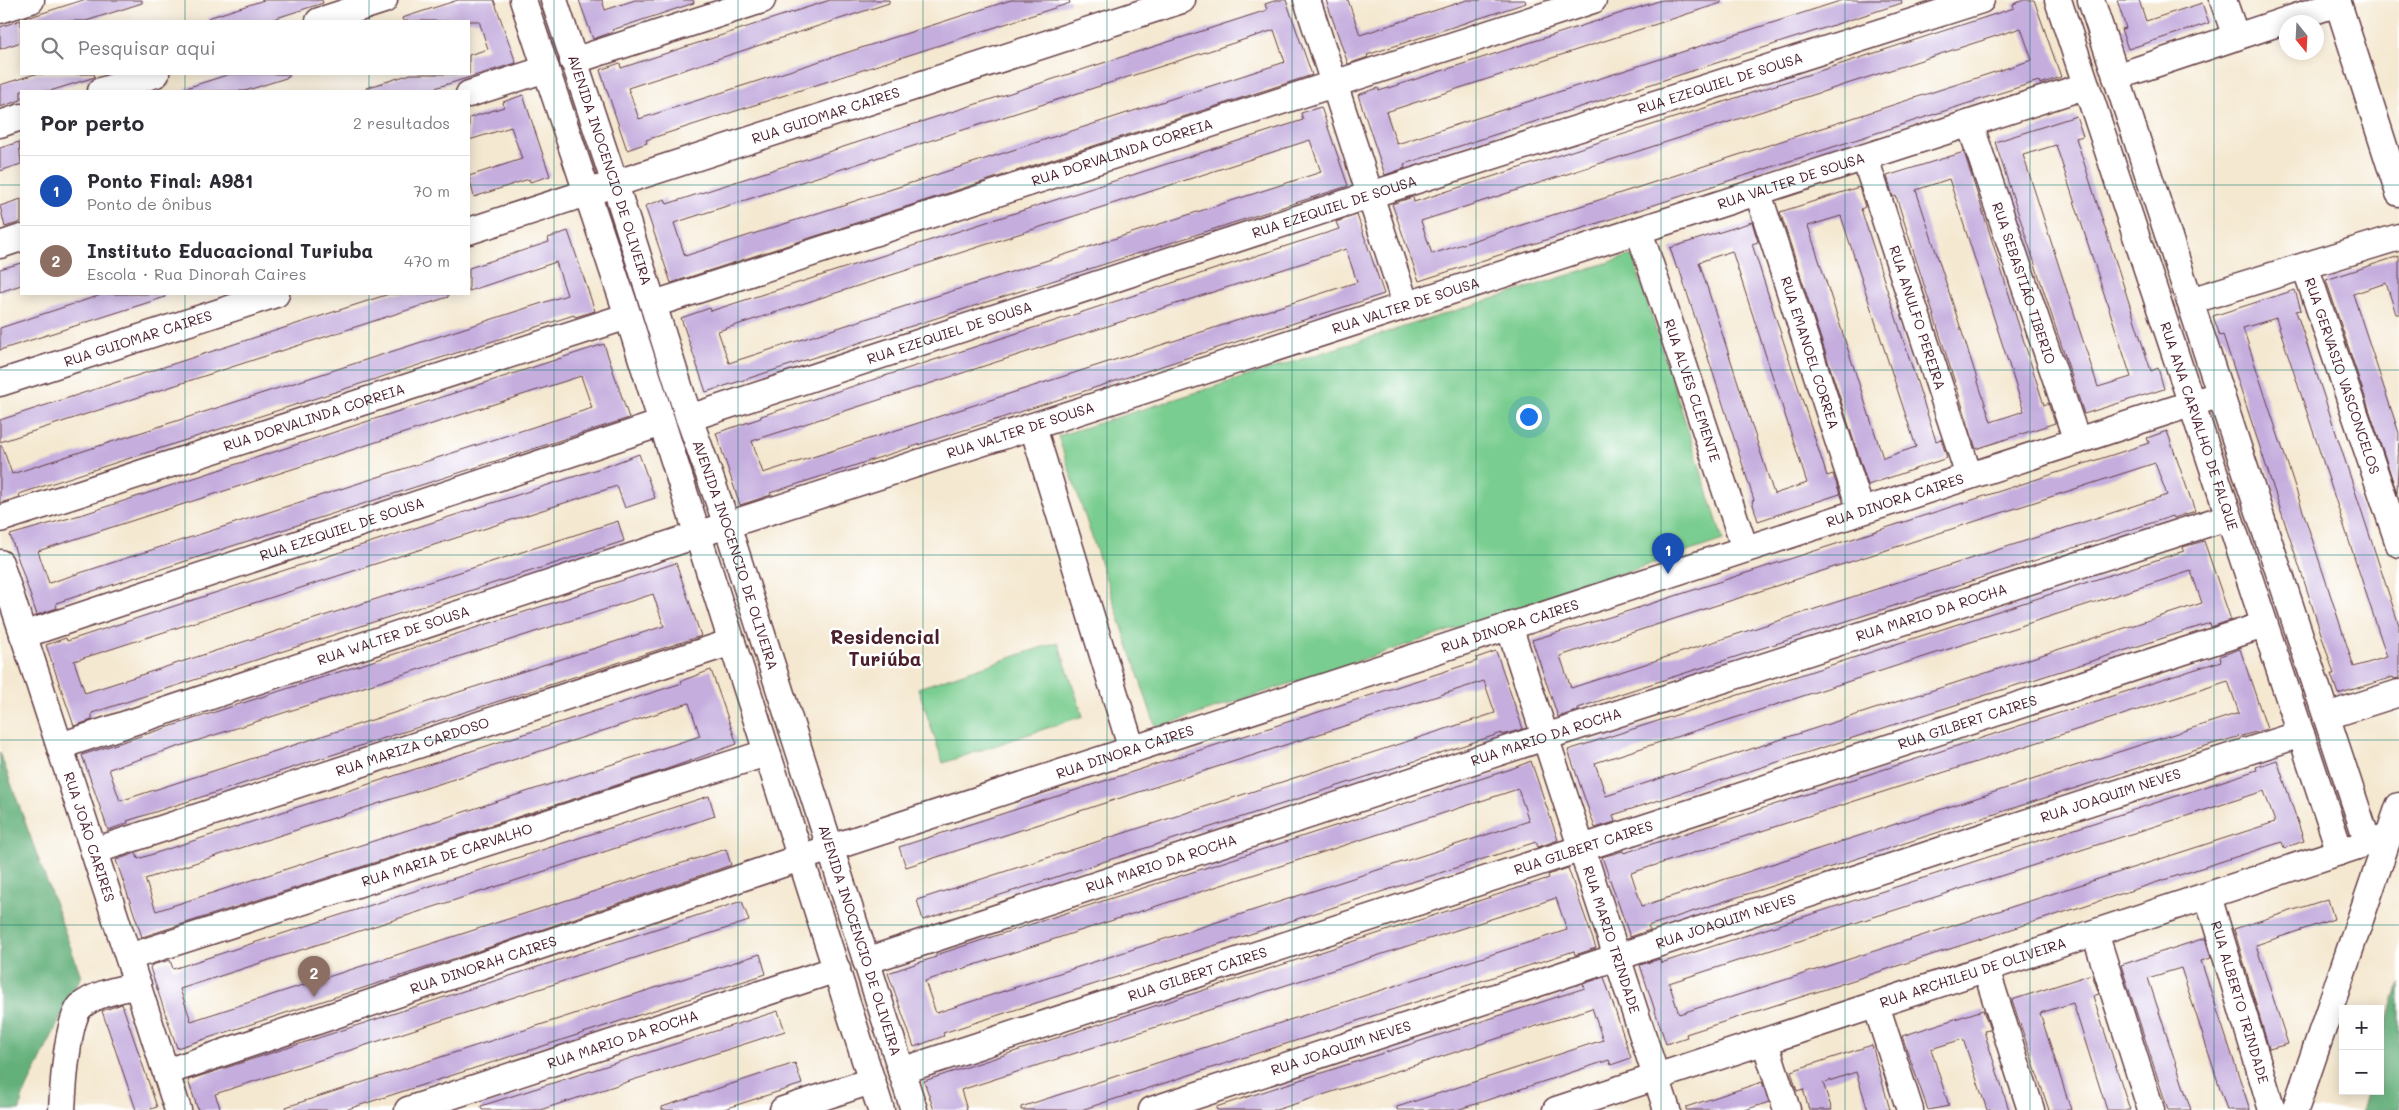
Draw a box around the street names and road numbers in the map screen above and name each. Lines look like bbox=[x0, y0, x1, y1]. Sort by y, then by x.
street label: RUA EZEQUIEL DE SOUSA bbox=[1635, 48, 1805, 118]
street label: AVENIDA INOCENCIO DE OLIVEIRA bbox=[564, 52, 656, 288]
street label: RUA GUIOMAR CAIRES bbox=[749, 82, 902, 148]
street label: RUA DORVALINDA CORREIA bbox=[1029, 114, 1215, 190]
street label: RUA VALTER DE SOUSA bbox=[1715, 148, 1867, 213]
street label: RUA EZEQUIEL DE SOUSA bbox=[1249, 171, 1419, 242]
street label: RUA SEBASTIÃO TIBERIO bbox=[1988, 199, 2060, 367]
street label: RUA ANULFO PEREIRA bbox=[1885, 243, 1950, 392]
street label: RUA VALTER DE SOUSA bbox=[1329, 272, 1482, 338]
street label: RUA EMANOEL CORREA bbox=[1777, 274, 1844, 431]
street label: RUA GERVASIO VASCONCELOS bbox=[2301, 275, 2385, 477]
street label: RUA EZEQUIEL DE SOUSA bbox=[864, 296, 1034, 368]
street label: RUA GUIOMAR CAIRES bbox=[61, 305, 214, 371]
street label: RUA ALVES CLEMENTE bbox=[1660, 316, 1725, 464]
street label: RUA ANA CARVALHO DE FALQUE bbox=[2156, 319, 2243, 533]
street label: RUA DORVALINDA CORREIA bbox=[221, 379, 407, 455]
street label: RUA VALTER DE SOUSA bbox=[944, 397, 1096, 462]
street label: AVENIDA INOCENCIO DE OLIVEIRA bbox=[689, 437, 783, 672]
street label: RUA DINORA CAIRES bbox=[1824, 469, 1966, 531]
street label: RUA EZEQUIEL DE SOUSA bbox=[257, 493, 427, 565]
street label: RUA MARIO DA ROCHA bbox=[1853, 579, 2009, 645]
street label: RUA DINORA CAIRES bbox=[1439, 594, 1581, 657]
street label: RUA WALTER DE SOUSA bbox=[314, 601, 472, 669]
street label: RUA GILBERT CAIRES bbox=[1895, 690, 2039, 753]
street label: RUA MARIO DA ROCHA bbox=[1468, 703, 1624, 770]
street label: RUA MARIZA CARDOSO bbox=[333, 712, 491, 780]
street label: RUA DINORA CAIRES bbox=[1054, 720, 1196, 783]
street label: RUA JOAQUIM NEVES bbox=[2038, 763, 2183, 826]
street label: RUA JOÃO CARIRES bbox=[60, 769, 120, 904]
street label: RUA GILBERT CAIRES bbox=[1511, 816, 1655, 879]
street label: RUA MARIA DE CARVALHO bbox=[359, 818, 535, 891]
street label: AVENIDA INOCENCIO DE OLIVEIRA bbox=[815, 823, 906, 1058]
street label: RUA MARIO DA ROCHA bbox=[1083, 829, 1239, 897]
street label: RUA MARIO TRINDADE bbox=[1579, 863, 1645, 1016]
street label: RUA JOAQUIM NEVES bbox=[1653, 889, 1798, 953]
street label: RUA ALBERTO TRINDADE bbox=[2207, 919, 2274, 1086]
street label: RUA DINORAH CAIRES bbox=[407, 931, 559, 998]
street label: RUA ARCHILEU DE OLIVEIRA bbox=[1877, 933, 2068, 1012]
street label: RUA GILBERT CAIRES bbox=[1125, 942, 1269, 1005]
street label: RUA MARIO DA ROCHA bbox=[545, 1005, 700, 1073]
street label: RUA JOAQUIM NEVES bbox=[1268, 1015, 1413, 1079]

